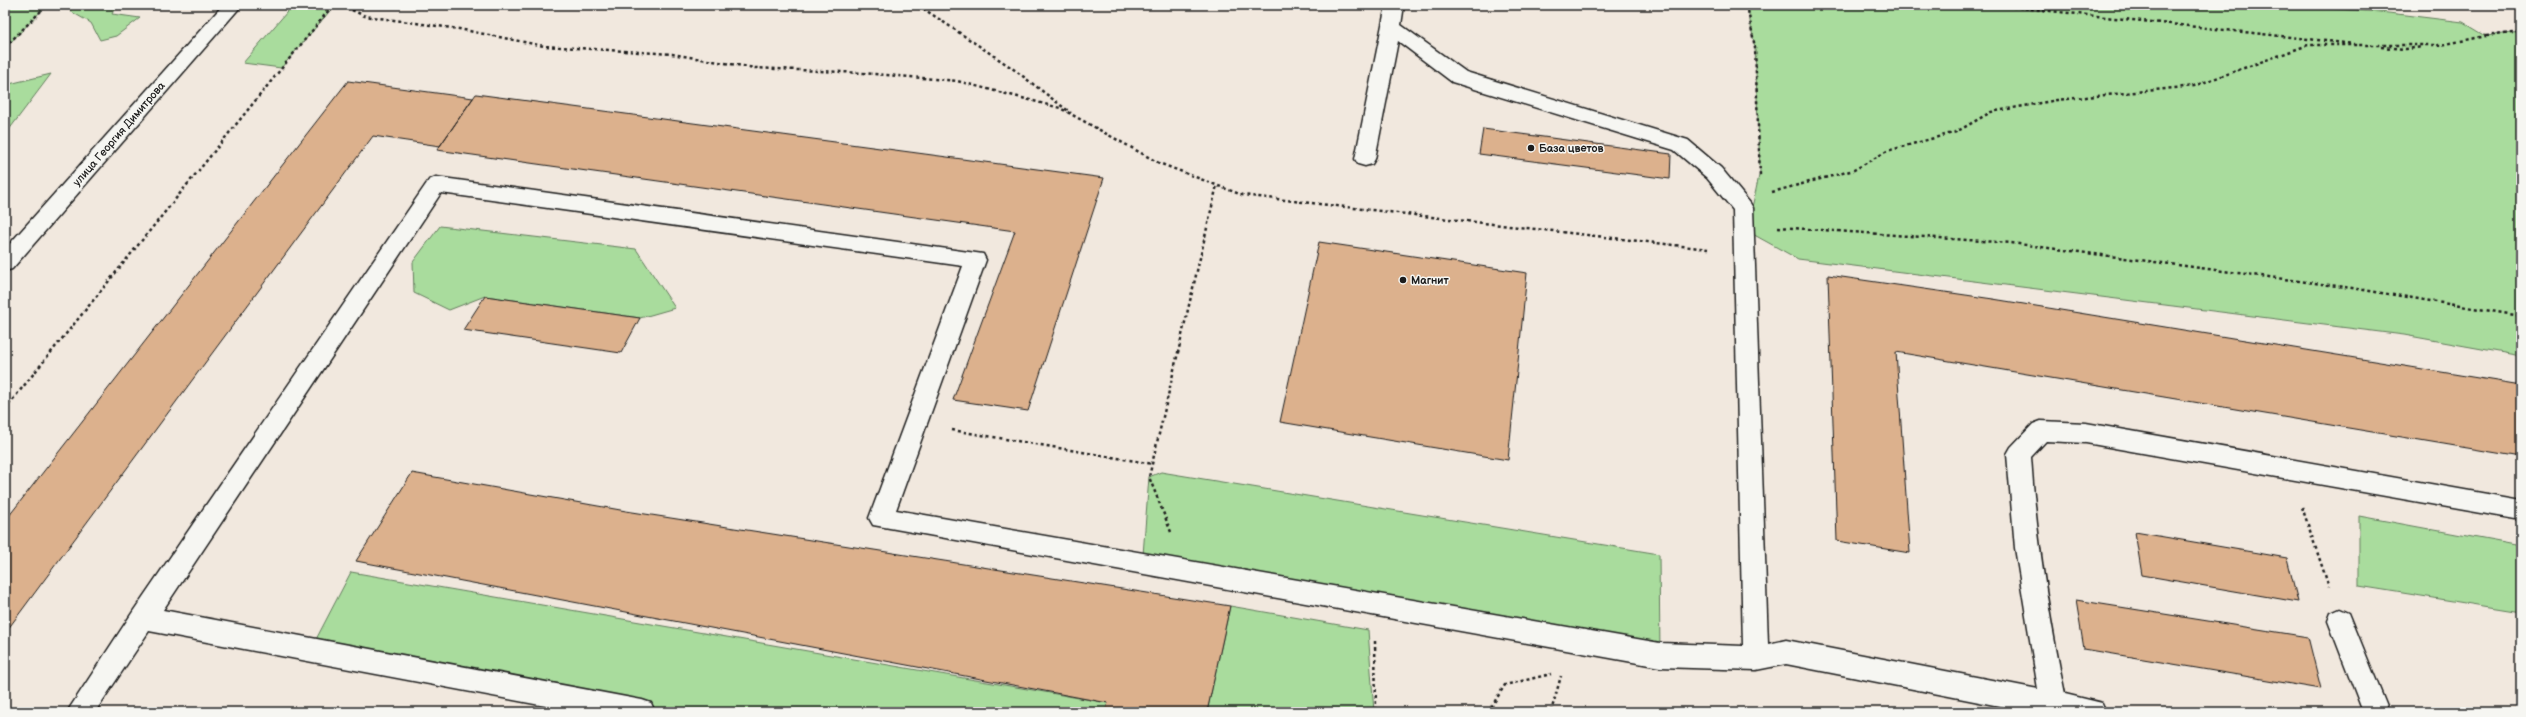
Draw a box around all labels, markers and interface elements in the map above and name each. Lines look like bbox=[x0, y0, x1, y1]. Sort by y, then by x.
street label: улица Георгия Димитрова bbox=[70, 79, 168, 189]
place label: База цветов bbox=[1539, 142, 1604, 155]
marker: База цветов bbox=[1526, 143, 1536, 153]
place label: Магнит bbox=[1411, 274, 1450, 287]
marker: Магнит bbox=[1398, 275, 1408, 285]

